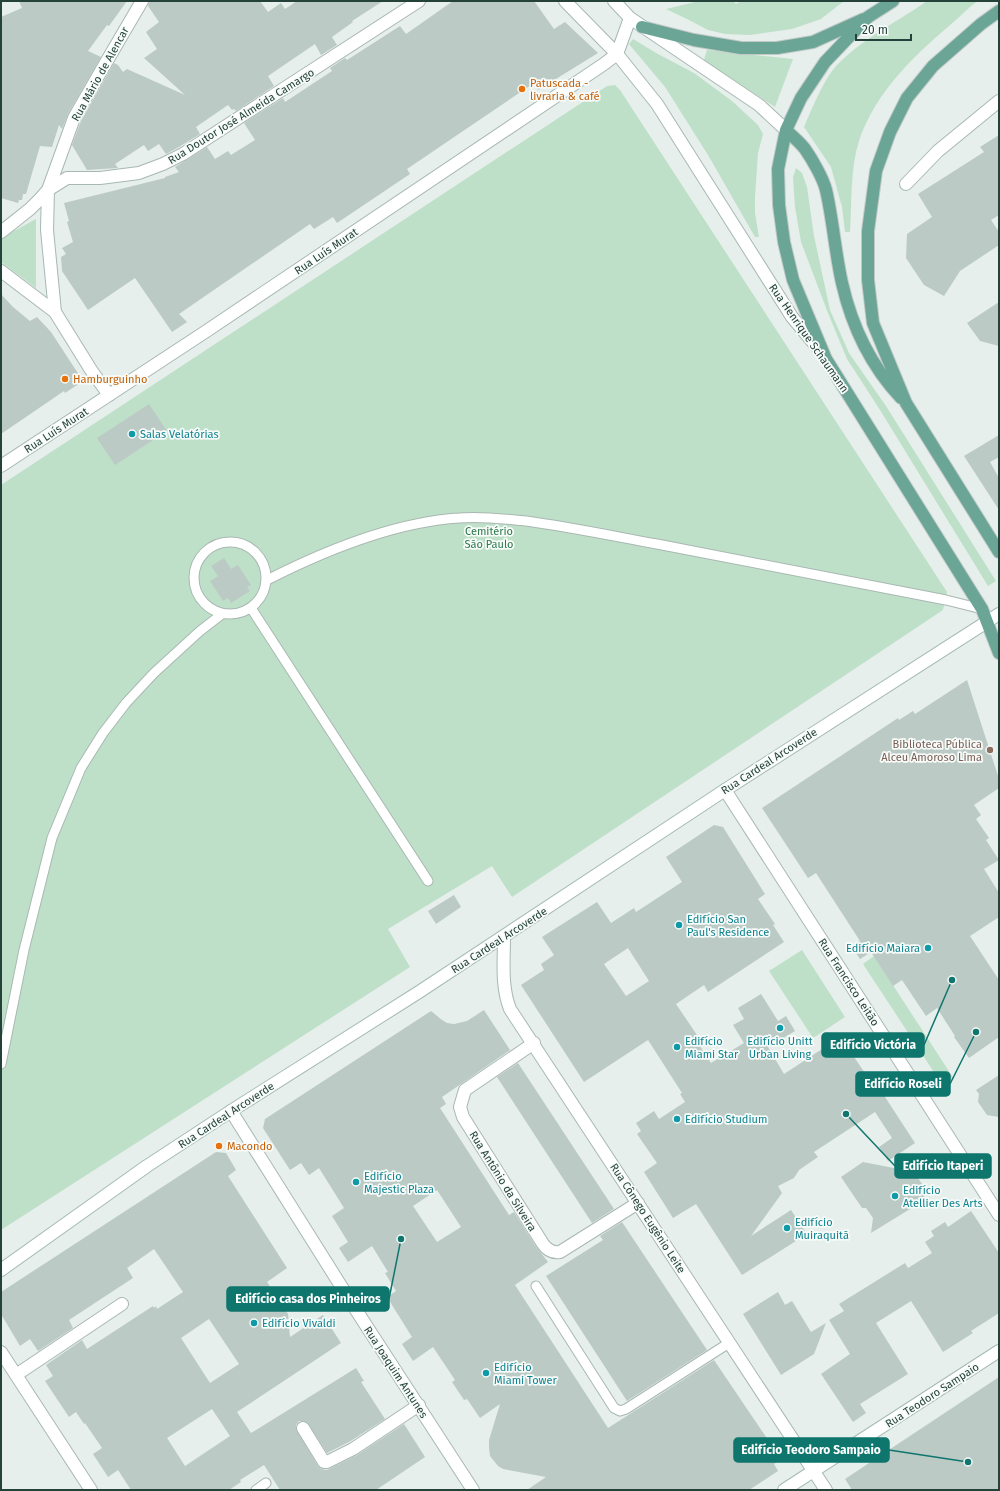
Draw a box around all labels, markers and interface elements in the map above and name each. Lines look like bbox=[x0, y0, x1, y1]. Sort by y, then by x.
scale bar bbox=[856, 16, 911, 42]
text: 20 m bbox=[862, 23, 888, 37]
street label: Rua Mário de Alencar bbox=[69, 24, 132, 124]
street label: Rua Doutor José Almeida Camargo bbox=[166, 66, 317, 167]
place label: Patuscada - livraria & café bbox=[530, 77, 599, 103]
marker: Patuscada - livraria & café bbox=[517, 84, 527, 94]
street label: Rua Luís Murat bbox=[292, 225, 360, 277]
street label: Rua Henrique Schaumann bbox=[766, 282, 851, 395]
place label: Hamburguinho bbox=[73, 373, 147, 386]
marker: Hamburguinho bbox=[60, 374, 70, 384]
street label: Rua Luís Murat bbox=[22, 405, 91, 456]
place label: Salas Velatórias bbox=[140, 428, 219, 441]
marker: Salas Velatórias bbox=[127, 429, 137, 439]
park label: Cemitério São Paulo bbox=[464, 525, 514, 551]
street label: Rua Cardeal Arcoverde bbox=[719, 726, 820, 797]
place label: Biblioteca Pública Alceu Amoroso Lima bbox=[881, 738, 982, 764]
marker: Biblioteca Pública Alceu Amoroso Lima bbox=[985, 745, 995, 755]
street label: Rua Cardeal Arcoverde bbox=[449, 905, 550, 976]
place label: Edifício San Paul's Residence bbox=[687, 913, 769, 939]
marker: Edifício San Paul's Residence bbox=[674, 920, 684, 930]
street label: Rua Francisco Leitão bbox=[815, 936, 882, 1028]
place label: Edifício Maiara bbox=[846, 942, 920, 955]
marker: Edifício Maiara bbox=[923, 943, 933, 953]
marker: Edifício Unitt Urban Living bbox=[775, 1023, 785, 1033]
callout: Edifício Victória bbox=[822, 1033, 924, 1057]
place label: Edifício Miami Star bbox=[685, 1035, 739, 1061]
place label: Edifício Unitt Urban Living bbox=[747, 1035, 813, 1061]
text: Edifício Victória bbox=[830, 1038, 917, 1052]
marker: Edifício Miami Star bbox=[672, 1042, 682, 1052]
callout: Edifício Roseli bbox=[856, 1072, 950, 1096]
text: Edifício Roseli bbox=[864, 1077, 942, 1091]
street label: Rua Cardeal Arcoverde bbox=[176, 1080, 277, 1151]
place label: Edifício Studium bbox=[685, 1113, 767, 1126]
marker: Edifício Studium bbox=[672, 1114, 682, 1124]
street label: Rua Antônio da Silveira bbox=[466, 1129, 539, 1234]
place label: Macondo bbox=[227, 1140, 272, 1153]
marker: Macondo bbox=[214, 1141, 224, 1151]
callout: Edifício Itaperi bbox=[895, 1154, 991, 1178]
text: Edifício Itaperi bbox=[903, 1159, 983, 1173]
street label: Rua Cônego Eugênio Leite bbox=[607, 1161, 688, 1276]
place label: Edifício Majestic Plaza bbox=[364, 1170, 434, 1196]
marker: Edifício Majestic Plaza bbox=[351, 1177, 361, 1187]
place label: Edifício Atellier Des Arts bbox=[903, 1184, 983, 1210]
marker: Edifício Atellier Des Arts bbox=[890, 1191, 900, 1201]
place label: Edifício Muiraquitã bbox=[795, 1216, 849, 1242]
marker: Edifício Muiraquitã bbox=[782, 1223, 792, 1233]
callout: Edifício casa dos Pinheiros bbox=[227, 1287, 389, 1311]
text: Edifício casa dos Pinheiros bbox=[235, 1292, 381, 1306]
place label: Edifício Vivaldi bbox=[262, 1317, 336, 1330]
marker: Edifício Vivaldi bbox=[249, 1318, 259, 1328]
street label: Rua Joaquim Antunes bbox=[361, 1324, 430, 1421]
street label: Rua Teodoro Sampaio bbox=[883, 1360, 982, 1431]
place label: Edifício Miami Tower bbox=[494, 1361, 557, 1387]
marker: Edifício Miami Tower bbox=[481, 1368, 491, 1378]
callout: Edifício Teodoro Sampaio bbox=[734, 1438, 889, 1462]
text: Edifício Teodoro Sampaio bbox=[741, 1443, 881, 1457]

